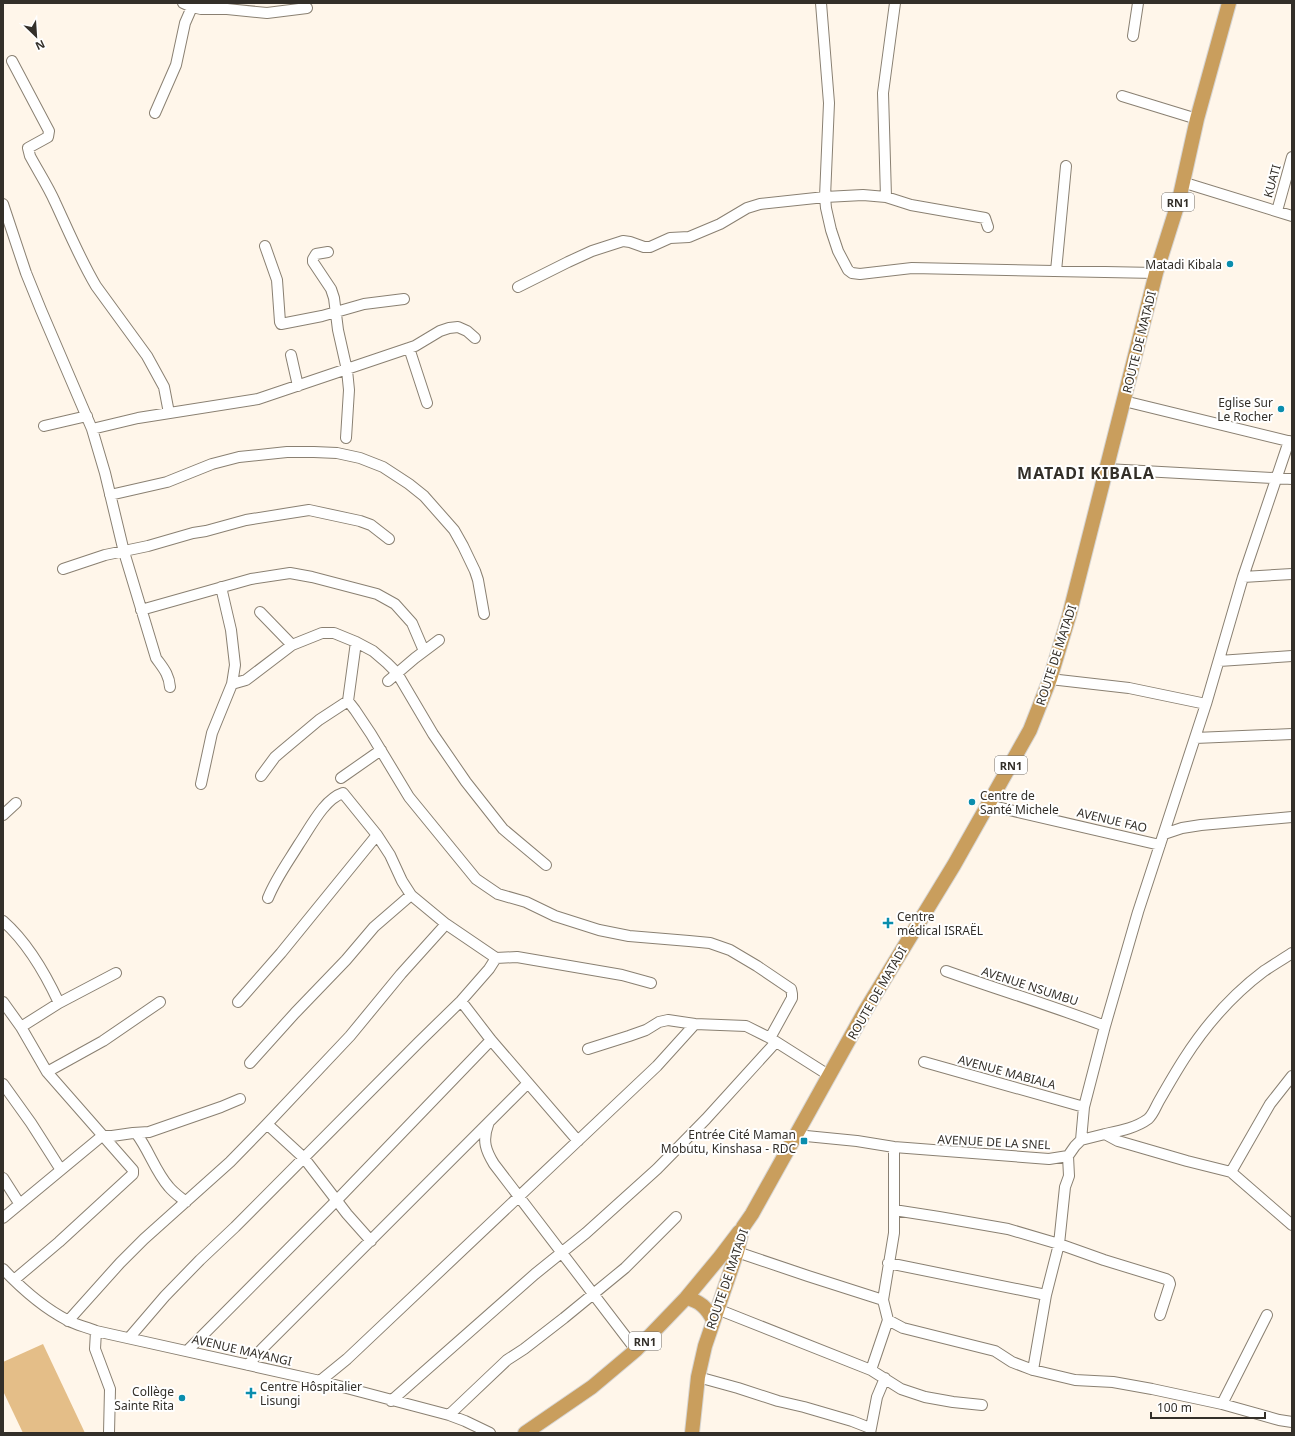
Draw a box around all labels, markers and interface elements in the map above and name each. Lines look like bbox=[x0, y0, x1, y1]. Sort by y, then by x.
north arrow bbox=[16, 16, 56, 56]
text: N bbox=[33, 37, 48, 54]
street label: KUATI bbox=[1259, 162, 1285, 200]
road number: RN1 bbox=[1162, 193, 1194, 211]
place label: Matadi Kibala bbox=[1145, 256, 1222, 273]
marker: Matadi Kibala bbox=[1225, 259, 1235, 269]
street label: ROUTE DE MATADI bbox=[1118, 289, 1160, 395]
place label: Eglise Sur Le Rocher bbox=[1217, 394, 1273, 425]
marker: Eglise Sur Le Rocher bbox=[1276, 404, 1286, 414]
district label: MATADI KIBALA bbox=[1017, 462, 1155, 484]
street label: ROUTE DE MATADI bbox=[1032, 603, 1080, 707]
road number: RN1 bbox=[995, 756, 1027, 774]
place label: Centre de Santé Michele bbox=[980, 787, 1059, 818]
marker: Centre de Santé Michele bbox=[967, 797, 977, 807]
street label: AVENUE FAO bbox=[1075, 804, 1149, 836]
place label: Centre médical ISRAËL bbox=[897, 908, 983, 939]
marker: Centre médical ISRAËL bbox=[882, 917, 894, 929]
street label: ROUTE DE MATADI bbox=[843, 943, 911, 1043]
street label: AVENUE NSUMBU bbox=[979, 962, 1081, 1010]
street label: AVENUE MABIALA bbox=[956, 1051, 1058, 1093]
place label: Entrée Cité Maman Mobutu, Kinshasa - RDC bbox=[661, 1126, 796, 1157]
street label: AVENUE DE LA SNEL bbox=[937, 1131, 1051, 1153]
marker: Entrée Cité Maman Mobutu, Kinshasa - RDC bbox=[799, 1136, 809, 1146]
street label: ROUTE DE MATADI bbox=[702, 1227, 752, 1331]
street label: AVENUE MAYANGI bbox=[190, 1330, 294, 1370]
road number: RN1 bbox=[629, 1332, 661, 1350]
place label: Centre Hôspitalier Lisungi bbox=[260, 1378, 362, 1409]
place label: Collège Sainte Rita bbox=[114, 1383, 174, 1414]
marker: Centre Hôspitalier Lisungi bbox=[245, 1387, 257, 1399]
marker: Collège Sainte Rita bbox=[177, 1393, 187, 1403]
scale bar bbox=[1151, 1394, 1265, 1420]
text: 100 m bbox=[1157, 1399, 1192, 1416]

